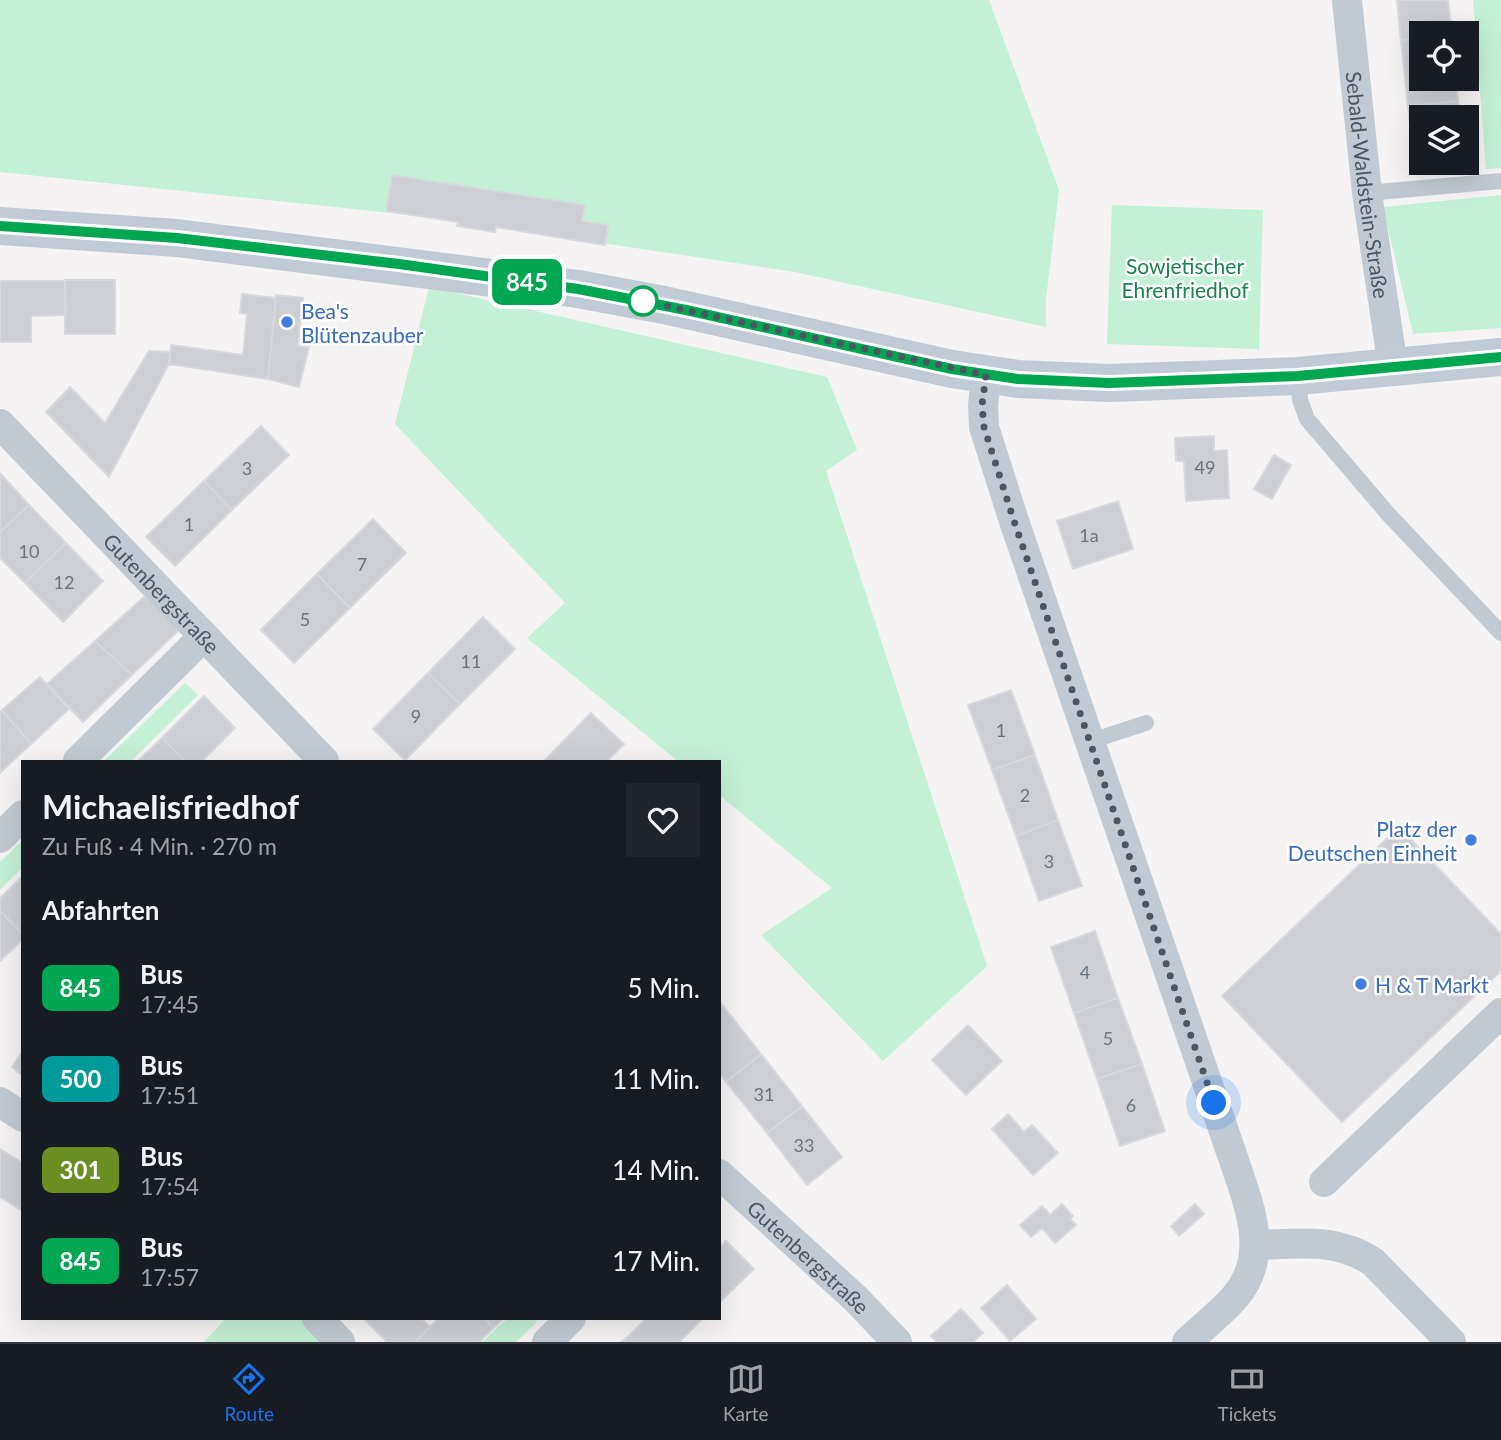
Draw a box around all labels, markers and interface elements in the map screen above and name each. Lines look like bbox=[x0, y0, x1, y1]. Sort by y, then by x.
map controls bbox=[1409, 21, 1479, 175]
button: locate bbox=[1409, 21, 1479, 91]
street label: Sebald-Waldstein-Straße bbox=[1342, 70, 1395, 300]
button: layers bbox=[1409, 105, 1479, 175]
park label: Sowjetischer Ehrenfriedhof bbox=[1121, 253, 1249, 302]
line badge: 845 bbox=[487, 259, 567, 305]
text: 845 bbox=[506, 267, 548, 296]
unlabelled marker bbox=[628, 286, 658, 316]
place label: Bea's Blütenzauber bbox=[301, 298, 424, 347]
marker: Bea's Blütenzauber bbox=[279, 314, 295, 330]
house number: 49 bbox=[1195, 456, 1215, 478]
house number: 3 bbox=[242, 457, 252, 479]
house number: 1 bbox=[184, 513, 194, 535]
house number: 1a bbox=[1079, 524, 1099, 546]
street label: Gutenbergstraße bbox=[99, 528, 225, 658]
house number: 10 bbox=[19, 540, 39, 562]
house number: 7 bbox=[357, 553, 367, 575]
house number: 12 bbox=[54, 571, 74, 593]
house number: 5 bbox=[300, 608, 310, 630]
house number: 11 bbox=[461, 650, 481, 672]
house number: 9 bbox=[411, 705, 421, 727]
house number: 1 bbox=[996, 719, 1006, 741]
button: heart bbox=[626, 783, 700, 857]
house number: 2 bbox=[1020, 784, 1030, 806]
text: Michaelisfriedhof bbox=[42, 786, 299, 826]
place label: Platz der Deutschen Einheit bbox=[1288, 816, 1457, 865]
text: Zu Fuß · 4 Min. · 270 m bbox=[42, 832, 277, 860]
marker: Platz der Deutschen Einheit bbox=[1463, 832, 1479, 848]
house number: 3 bbox=[1044, 850, 1054, 872]
text: Abfahrten bbox=[42, 894, 160, 926]
text: Bus bbox=[140, 958, 183, 990]
house number: 4 bbox=[1080, 961, 1090, 983]
text: 5 Min. bbox=[627, 972, 700, 1004]
place label: H & T Markt bbox=[1375, 972, 1489, 997]
text: 845 bbox=[60, 973, 101, 1002]
marker: H & T Markt bbox=[1353, 976, 1369, 992]
text: 17:45 bbox=[140, 990, 199, 1018]
house number: 5 bbox=[1103, 1027, 1113, 1049]
text: Bus bbox=[140, 1049, 183, 1081]
text: 11 Min. bbox=[612, 1063, 700, 1095]
text: 500 bbox=[60, 1064, 101, 1093]
text: 17:51 bbox=[140, 1081, 199, 1109]
house number: 31 bbox=[754, 1083, 774, 1105]
your location bbox=[1196, 1085, 1231, 1120]
house number: 6 bbox=[1126, 1094, 1136, 1116]
house number: 33 bbox=[794, 1134, 814, 1156]
text: Bus bbox=[140, 1140, 183, 1172]
text: 14 Min. bbox=[612, 1154, 700, 1186]
text: 301 bbox=[60, 1155, 101, 1184]
text: 17:54 bbox=[140, 1172, 199, 1200]
street label: Gutenbergstraße bbox=[743, 1194, 875, 1318]
text: Bus bbox=[140, 1231, 183, 1263]
text: 17 Min. bbox=[612, 1245, 700, 1277]
text: 845 bbox=[60, 1246, 101, 1275]
text: 17:57 bbox=[140, 1263, 199, 1291]
tab: Route bbox=[224, 1360, 274, 1425]
tab: Karte bbox=[723, 1360, 769, 1425]
tab: Tickets bbox=[1218, 1360, 1276, 1425]

